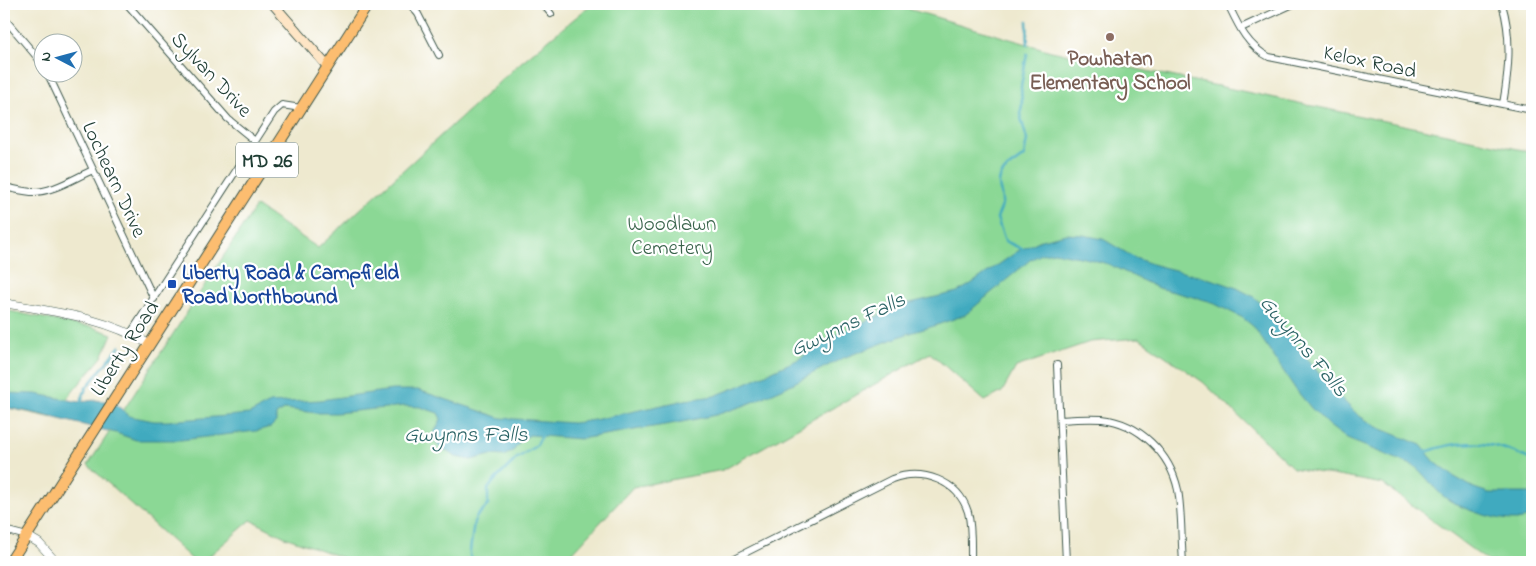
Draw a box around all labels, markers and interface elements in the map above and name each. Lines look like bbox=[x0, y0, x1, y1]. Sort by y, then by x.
street label: Sylvan Drive bbox=[161, 26, 259, 127]
marker: Powhatan Elementary School bbox=[1104, 31, 1116, 43]
north arrow bbox=[32, 32, 82, 82]
street label: Kelox Road bbox=[1320, 38, 1419, 87]
place label: Powhatan Elementary School bbox=[1029, 45, 1191, 101]
text: N bbox=[36, 51, 57, 63]
street label: Lochearn Drive bbox=[73, 117, 153, 243]
road number: MD 26 bbox=[236, 142, 298, 178]
park label: Woodlawn Cemetery bbox=[628, 210, 716, 266]
place label: Liberty Road & Campfield Road Northbound bbox=[182, 259, 399, 313]
marker: Liberty Road & Campfield Road Northbound bbox=[166, 278, 178, 290]
water label: Gwynns Falls bbox=[786, 285, 912, 366]
water label: Gwynns Falls bbox=[1251, 289, 1355, 405]
street label: Liberty Road bbox=[84, 295, 170, 404]
water label: Gwynns Falls bbox=[404, 420, 529, 452]

